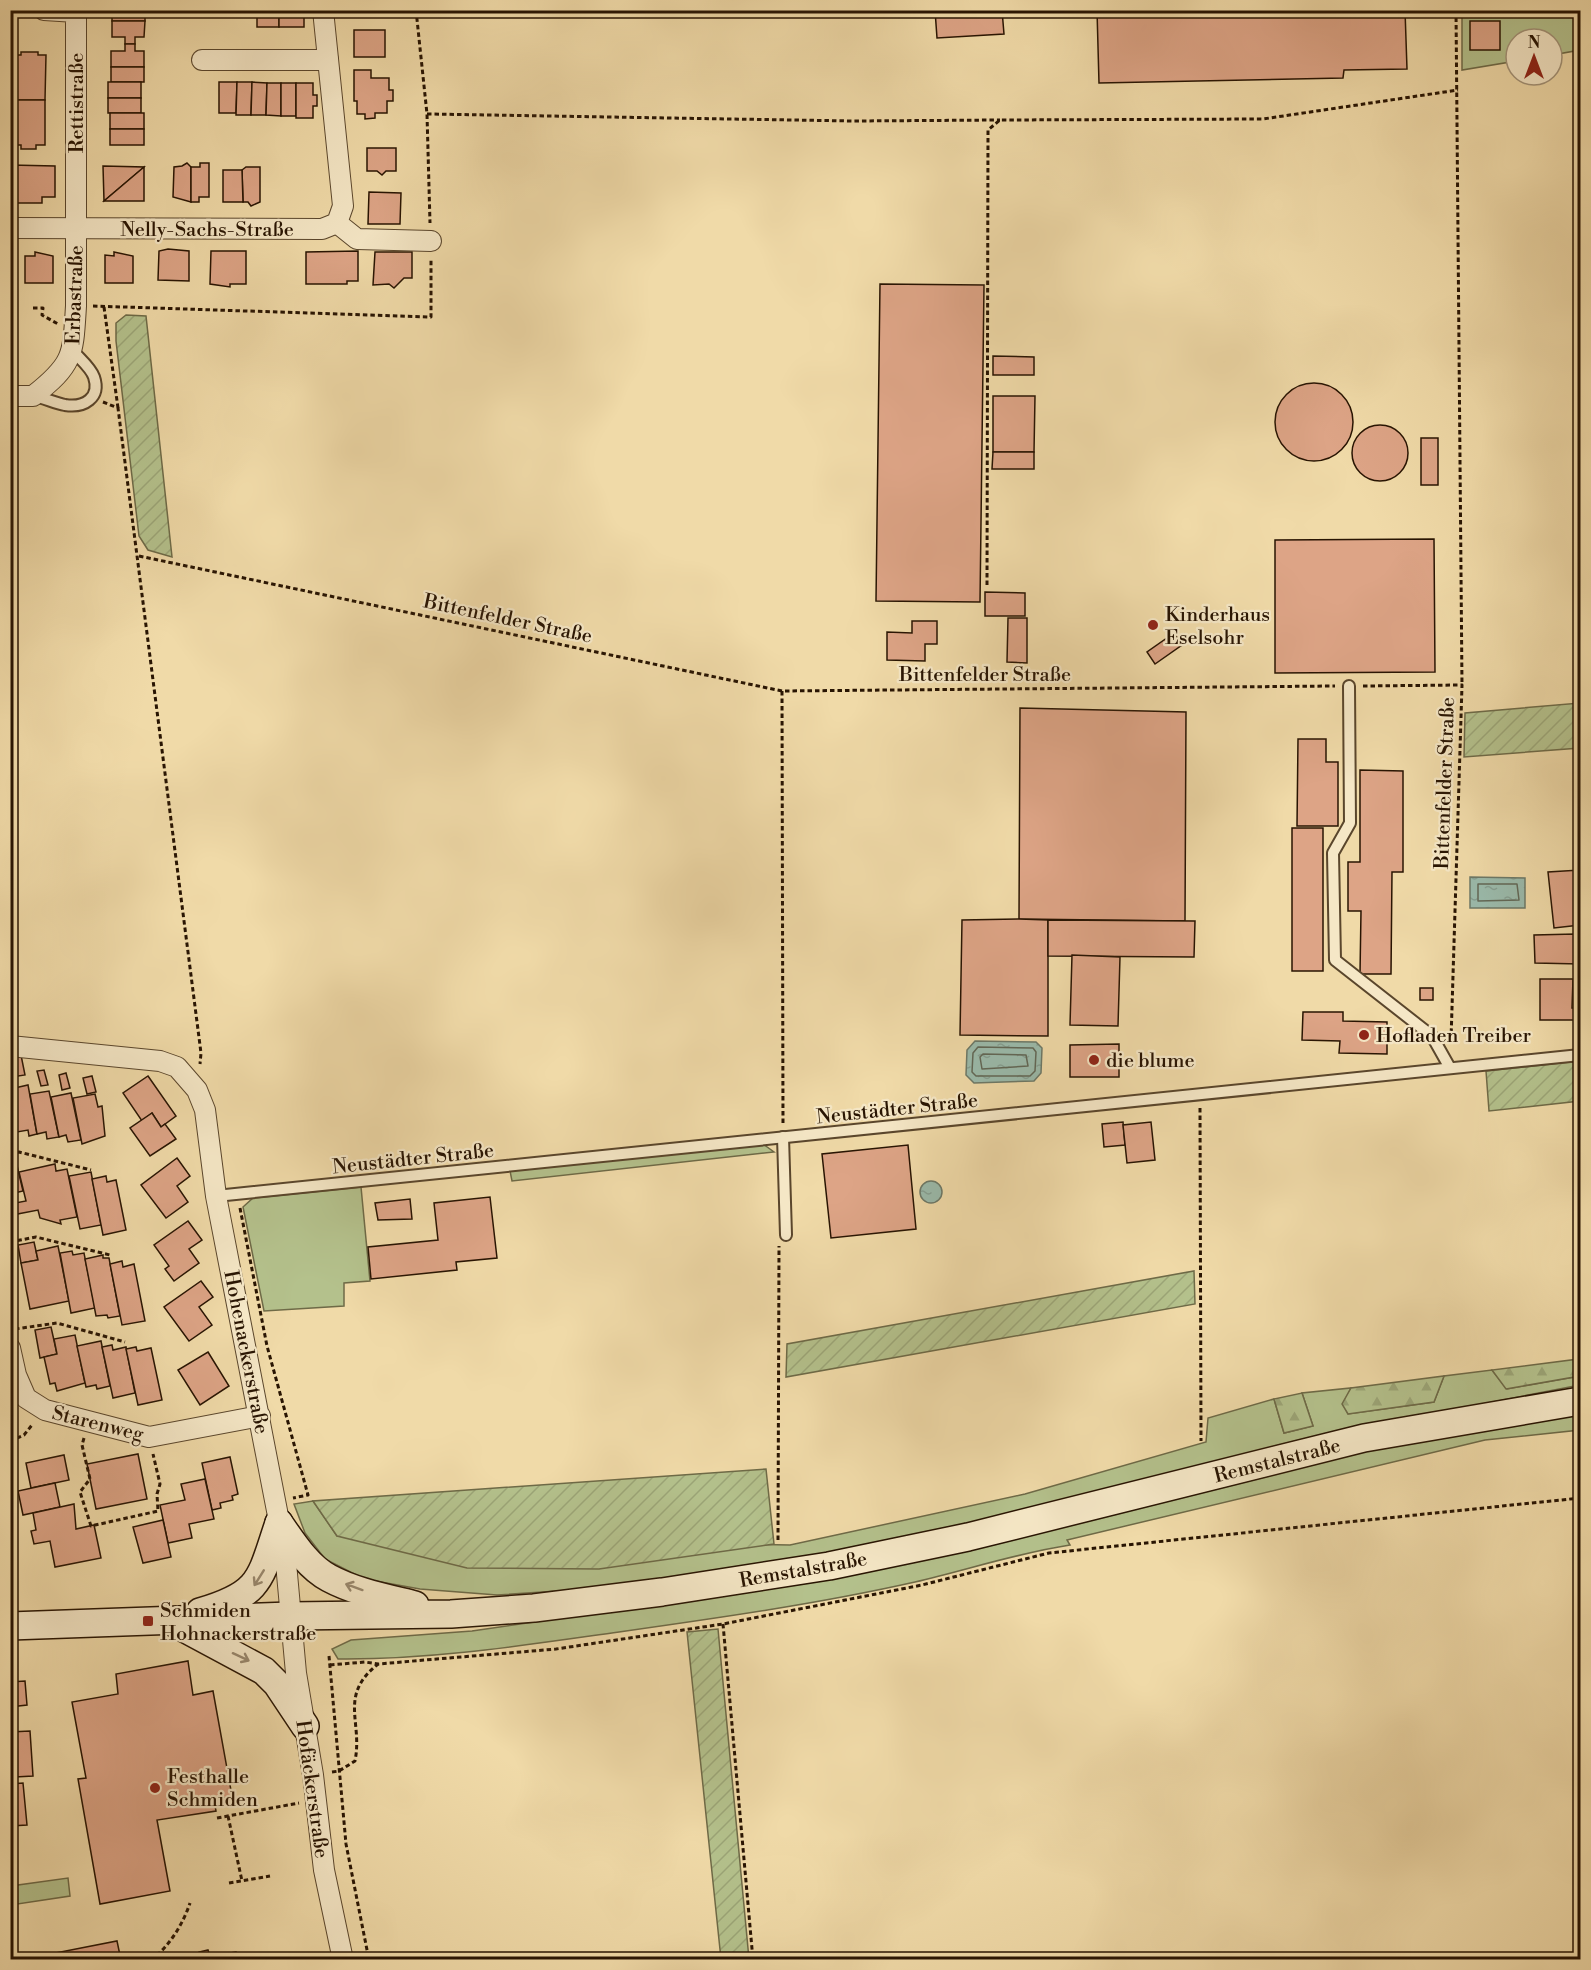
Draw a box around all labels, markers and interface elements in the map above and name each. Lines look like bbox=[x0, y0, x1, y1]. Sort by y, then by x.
north arrow bbox=[1504, 27, 1564, 87]
text: N bbox=[1528, 33, 1541, 53]
street label: Rettistraße bbox=[65, 53, 90, 153]
street label: Nelly-Sachs-Straße bbox=[120, 218, 294, 243]
street label: Erbastraße bbox=[61, 245, 90, 345]
street label: Bittenfelder Straße bbox=[420, 589, 594, 650]
place label: Kinderhaus Eselsohr bbox=[1165, 603, 1270, 651]
marker: Kinderhaus Eselsohr bbox=[1146, 618, 1160, 632]
street label: Bittenfelder Straße bbox=[898, 663, 1071, 688]
street label: Bittenfelder Straße bbox=[1430, 697, 1461, 870]
place label: Hofladen Treiber bbox=[1376, 1024, 1531, 1049]
marker: Hofladen Treiber bbox=[1357, 1028, 1371, 1042]
place label: die blume bbox=[1106, 1049, 1195, 1074]
marker: die blume bbox=[1087, 1053, 1101, 1067]
street label: Neustädter Straße bbox=[815, 1089, 979, 1130]
street label: Neustädter Straße bbox=[331, 1139, 495, 1180]
street label: Hohenackerstraße bbox=[217, 1268, 274, 1436]
street label: Starenweg bbox=[49, 1401, 147, 1448]
street label: Remstalstraße bbox=[1211, 1434, 1343, 1489]
street label: Remstalstraße bbox=[737, 1547, 869, 1594]
one-way arrow bbox=[252, 1569, 265, 1586]
one-way arrow bbox=[345, 1581, 364, 1592]
place label: Schmiden Hohnackerstraße bbox=[160, 1599, 316, 1647]
marker: Schmiden Hohnackerstraße bbox=[141, 1614, 155, 1628]
one-way arrow bbox=[231, 1652, 249, 1663]
street label: Hofäckerstraße bbox=[289, 1718, 334, 1860]
place label: Festhalle Schmiden bbox=[167, 1765, 258, 1813]
marker: Festhalle Schmiden bbox=[148, 1781, 162, 1795]

